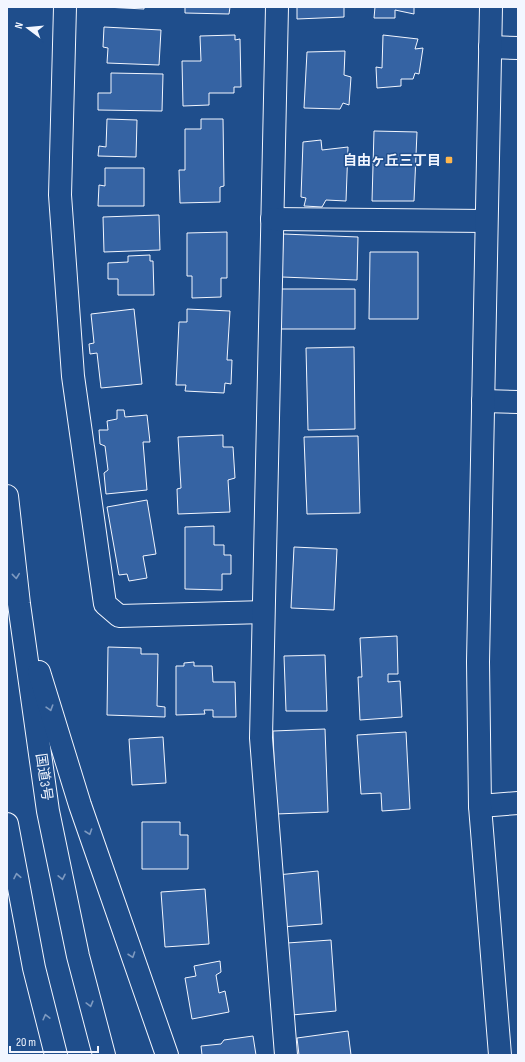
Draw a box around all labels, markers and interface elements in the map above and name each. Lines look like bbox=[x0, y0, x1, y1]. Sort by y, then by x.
north arrow bbox=[8, 8, 48, 48]
text: N bbox=[12, 21, 26, 30]
place label: 自由ヶ丘三丁目 bbox=[343, 152, 441, 169]
marker: 自由ヶ丘三丁目 bbox=[444, 155, 454, 165]
one-way arrow bbox=[11, 573, 20, 579]
one-way arrow bbox=[45, 704, 54, 711]
street label: 国道3号 bbox=[32, 752, 56, 802]
one-way arrow bbox=[85, 828, 93, 835]
one-way arrow bbox=[13, 873, 22, 879]
one-way arrow bbox=[57, 874, 65, 880]
one-way arrow bbox=[128, 951, 136, 958]
one-way arrow bbox=[86, 1001, 94, 1007]
one-way arrow bbox=[43, 1014, 51, 1020]
scale bar bbox=[10, 1028, 98, 1054]
text: 20 m bbox=[16, 1035, 36, 1050]

